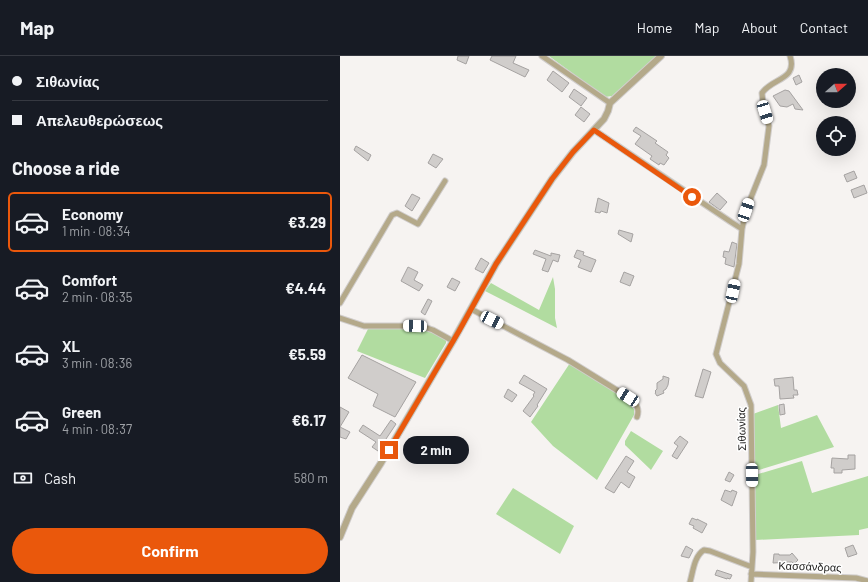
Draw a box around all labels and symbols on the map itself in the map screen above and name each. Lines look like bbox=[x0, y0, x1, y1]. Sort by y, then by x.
north arrow bbox=[816, 68, 856, 108]
car bbox=[756, 99, 774, 125]
route start bbox=[683, 188, 701, 206]
car bbox=[736, 197, 756, 223]
car bbox=[725, 278, 741, 304]
car bbox=[479, 309, 505, 331]
car bbox=[403, 320, 427, 332]
car bbox=[615, 385, 641, 409]
street label: Σιθωνίας bbox=[734, 407, 748, 451]
callout: 2 min bbox=[403, 436, 469, 464]
route end bbox=[380, 441, 398, 459]
car bbox=[746, 463, 758, 487]
street label: Κασσάνδρας bbox=[778, 558, 842, 574]

